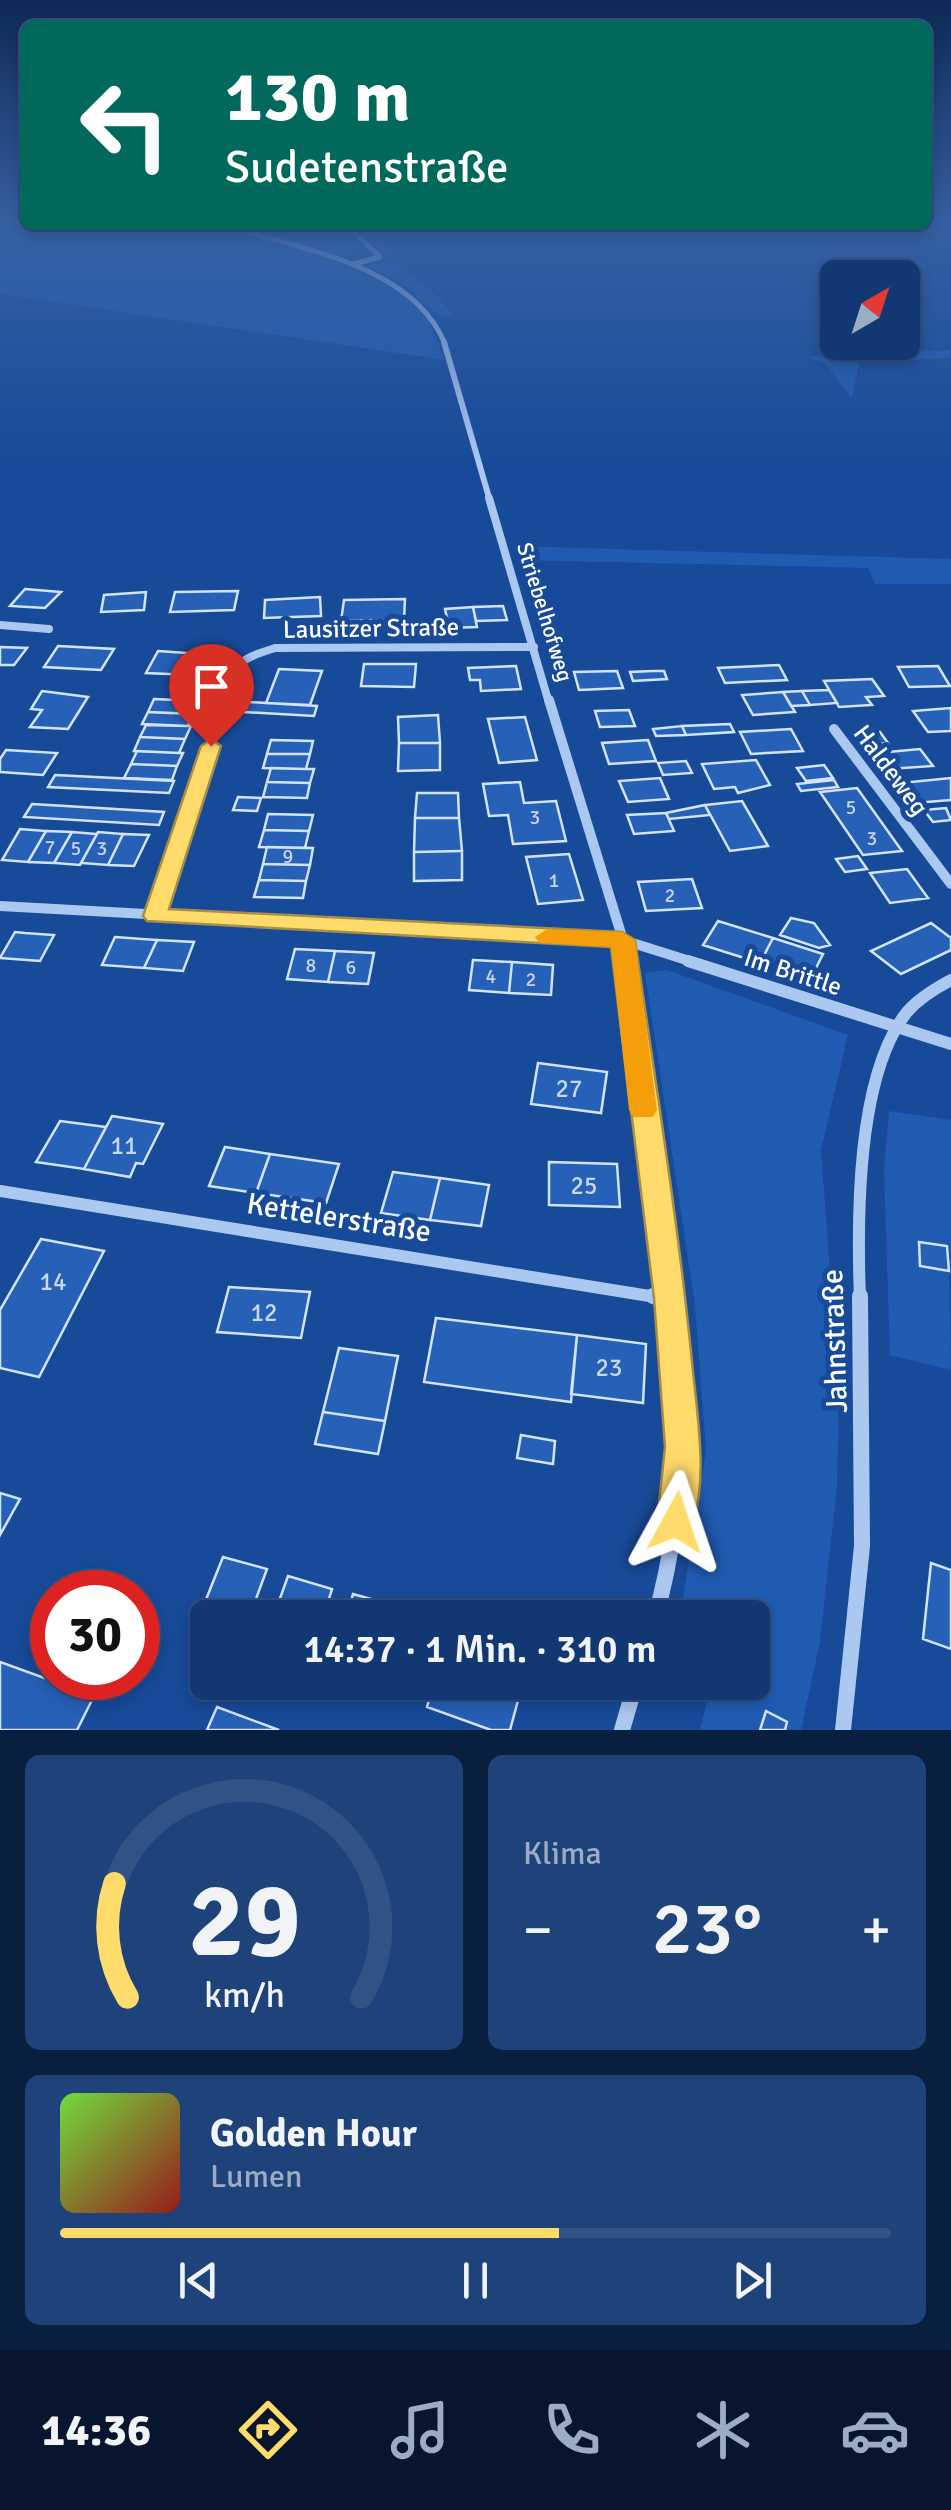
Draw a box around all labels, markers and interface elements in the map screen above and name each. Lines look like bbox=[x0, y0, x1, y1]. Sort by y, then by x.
text: 130 m bbox=[225, 54, 410, 140]
icon: left bbox=[60, 60, 190, 190]
text: Sudetenstraße bbox=[225, 140, 509, 195]
north arrow bbox=[820, 260, 920, 360]
map controls bbox=[820, 260, 920, 360]
street label: Striebelhofweg bbox=[511, 539, 579, 685]
street label: Lausitzer Straße bbox=[283, 611, 459, 645]
pin bbox=[169, 644, 254, 747]
icon: arrive bbox=[184, 659, 239, 714]
street label: Haldeweg bbox=[847, 718, 935, 822]
house number: 5 bbox=[846, 795, 856, 820]
house number: 3 bbox=[530, 805, 540, 830]
house number: 3 bbox=[867, 826, 877, 851]
house number: 7 bbox=[45, 835, 55, 860]
house number: 5 bbox=[71, 836, 81, 861]
house number: 3 bbox=[97, 836, 107, 861]
house number: 9 bbox=[283, 844, 293, 869]
house number: 1 bbox=[549, 868, 559, 893]
house number: 2 bbox=[665, 883, 675, 908]
street label: Im Brittle bbox=[740, 942, 846, 1002]
house number: 8 bbox=[306, 953, 316, 978]
house number: 6 bbox=[346, 955, 356, 980]
house number: 4 bbox=[486, 964, 497, 989]
house number: 2 bbox=[526, 967, 536, 992]
house number: 27 bbox=[555, 1073, 583, 1104]
house number: 11 bbox=[110, 1130, 138, 1161]
house number: 25 bbox=[570, 1170, 598, 1201]
street label: Kettelerstraße bbox=[244, 1185, 434, 1251]
house number: 14 bbox=[39, 1266, 67, 1297]
street label: Jahnstraße bbox=[814, 1268, 856, 1414]
house number: 12 bbox=[250, 1297, 278, 1328]
house number: 23 bbox=[595, 1352, 623, 1383]
position arrow bbox=[624, 1470, 728, 1574]
speed limit sign: 30 bbox=[30, 1570, 160, 1700]
text: 14:37 · 1 Min. · 310 m bbox=[304, 1626, 656, 1673]
text: Klima bbox=[523, 1834, 602, 1873]
text: 29 bbox=[188, 1857, 300, 1985]
text: 23° bbox=[652, 1882, 762, 1975]
text: − bbox=[523, 1896, 553, 1964]
text: + bbox=[861, 1896, 891, 1964]
text: km/h bbox=[204, 1973, 284, 2017]
text: Golden Hour bbox=[210, 2110, 417, 2157]
text: Lumen bbox=[210, 2157, 302, 2196]
icon: previous bbox=[171, 2253, 226, 2308]
icon: pause bbox=[448, 2253, 503, 2308]
icon: next bbox=[725, 2253, 780, 2308]
icon: directions bbox=[233, 2395, 303, 2465]
icon: music bbox=[385, 2395, 455, 2465]
icon: phone bbox=[537, 2395, 607, 2465]
icon: climate bbox=[688, 2395, 758, 2465]
icon: car bbox=[840, 2395, 910, 2465]
text: 14:36 bbox=[41, 2403, 151, 2458]

